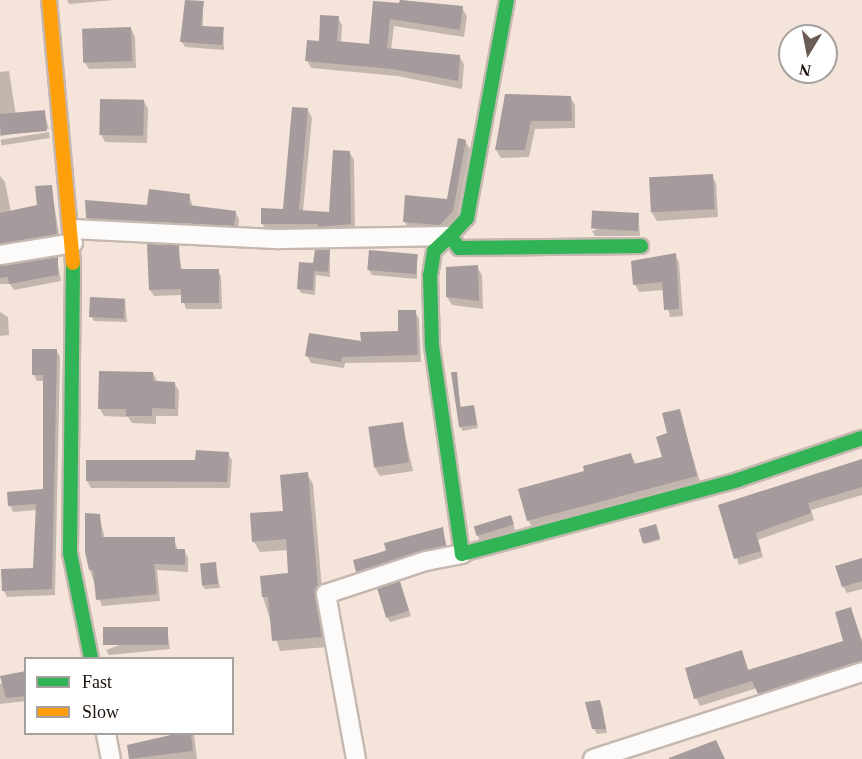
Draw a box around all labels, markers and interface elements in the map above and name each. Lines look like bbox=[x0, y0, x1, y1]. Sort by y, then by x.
north arrow bbox=[778, 24, 838, 84]
text: N bbox=[798, 61, 812, 80]
legend bbox=[24, 657, 234, 735]
text: Fast bbox=[82, 672, 112, 692]
text: Slow bbox=[82, 702, 119, 722]

